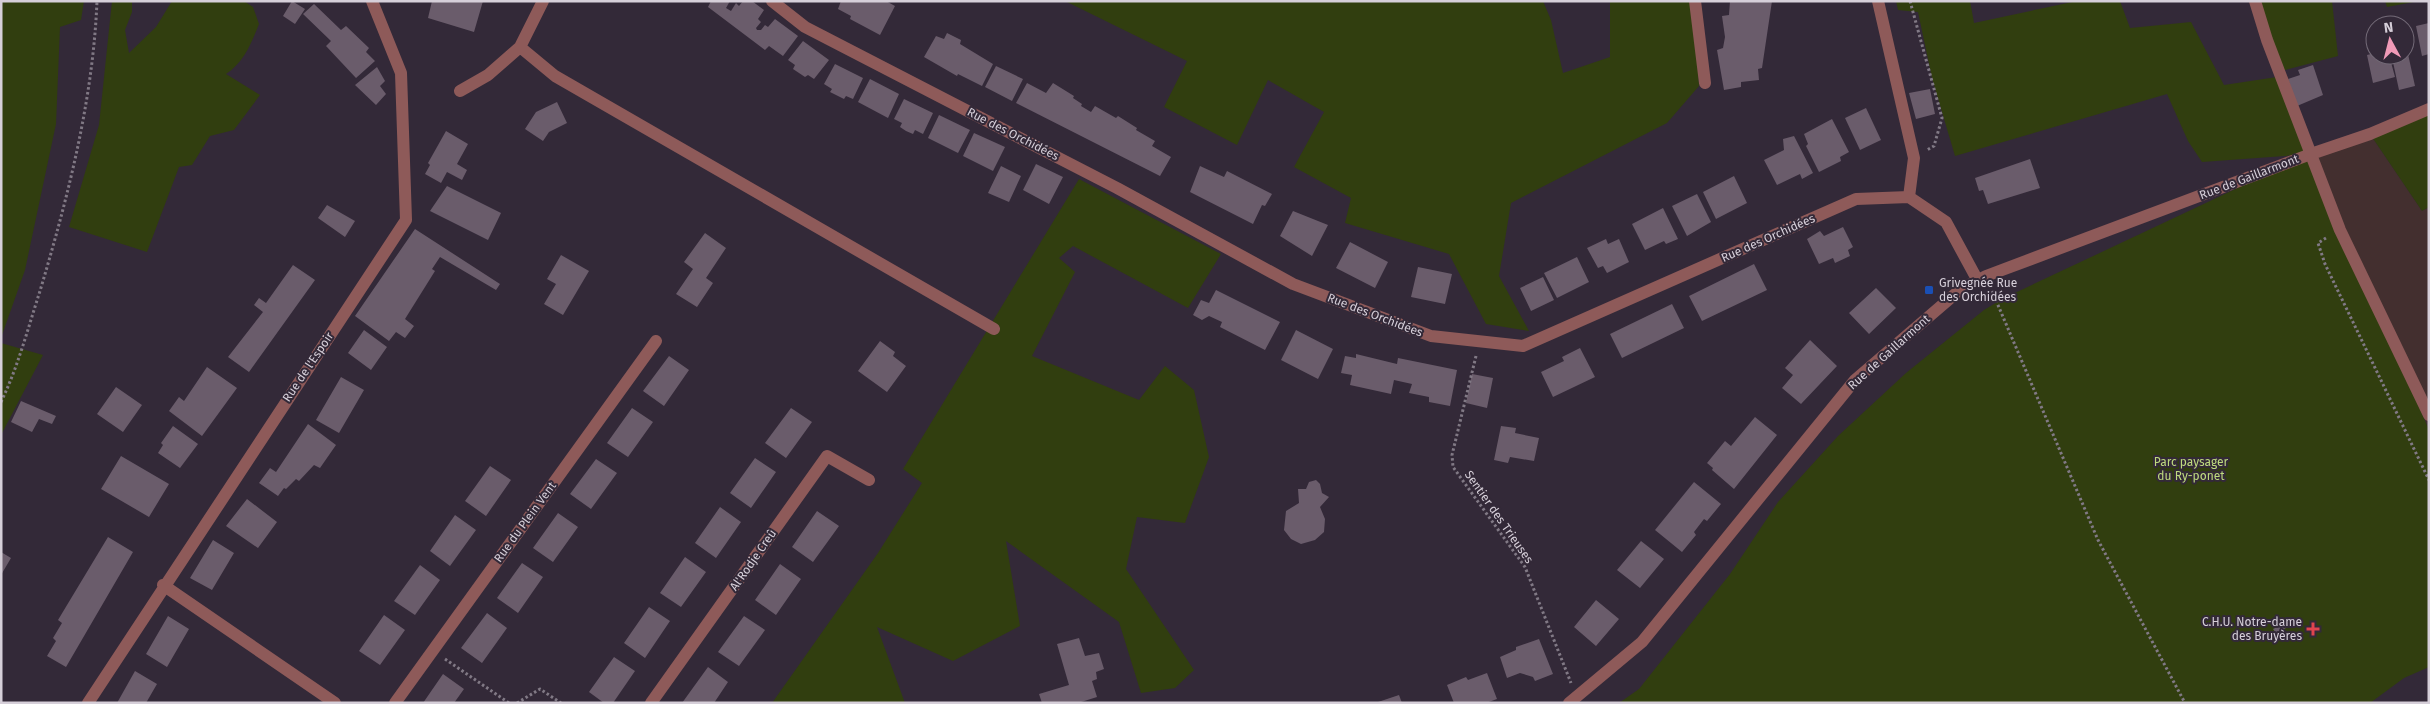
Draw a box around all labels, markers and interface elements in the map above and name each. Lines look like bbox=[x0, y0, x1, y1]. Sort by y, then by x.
north arrow bbox=[2365, 15, 2415, 65]
text: N bbox=[2383, 19, 2394, 37]
street label: Rue des Orchidées bbox=[965, 105, 1062, 163]
street label: Rue de Gaillarmont bbox=[2197, 151, 2301, 202]
street label: Rue des Orchidées bbox=[1719, 211, 1817, 265]
place label: Grivegnée Rue des Orchidées bbox=[1939, 276, 2017, 304]
marker: Grivegnée Rue des Orchidées bbox=[1923, 284, 1935, 296]
street label: Rue des Orchidées bbox=[1325, 290, 1425, 340]
street label: Rue de Gaillarmont bbox=[1845, 311, 1933, 392]
street label: Rue de l'Espoir bbox=[280, 329, 337, 404]
park label: Parc paysager du Ry-ponet bbox=[2154, 455, 2229, 483]
street label: Sentier des Trieuses bbox=[1462, 468, 1536, 566]
street label: Rue du Plein Vent bbox=[491, 479, 559, 565]
street label: Al'Rodje Creû bbox=[727, 527, 779, 593]
place label: C.H.U. Notre-dame des Bruyères bbox=[2202, 615, 2302, 643]
marker: C.H.U. Notre-dame des Bruyères bbox=[2306, 622, 2320, 636]

